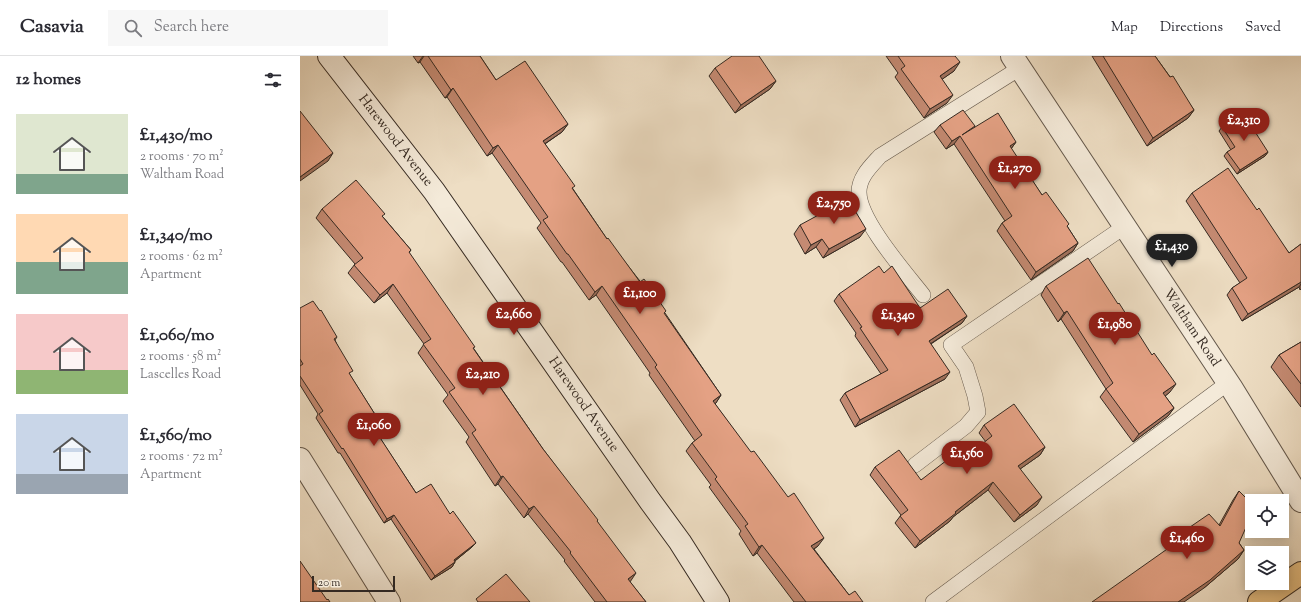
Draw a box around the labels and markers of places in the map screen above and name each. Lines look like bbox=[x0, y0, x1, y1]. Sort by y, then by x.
pin: £2,310 bbox=[1211, 108, 1277, 142]
pin: £1,270 bbox=[982, 156, 1048, 190]
pin: £2,750 bbox=[801, 191, 867, 225]
pin: £1,430 bbox=[1139, 234, 1205, 268]
pin: £1,100 bbox=[607, 281, 673, 315]
pin: £2,660 bbox=[481, 302, 547, 336]
pin: £1,340 bbox=[865, 303, 931, 337]
pin: £1,980 bbox=[1082, 312, 1148, 346]
pin: £2,210 bbox=[450, 362, 516, 396]
pin: £1,060 bbox=[341, 413, 407, 447]
pin: £1,560 bbox=[934, 441, 1000, 475]
pin: £1,460 bbox=[1154, 526, 1220, 560]

